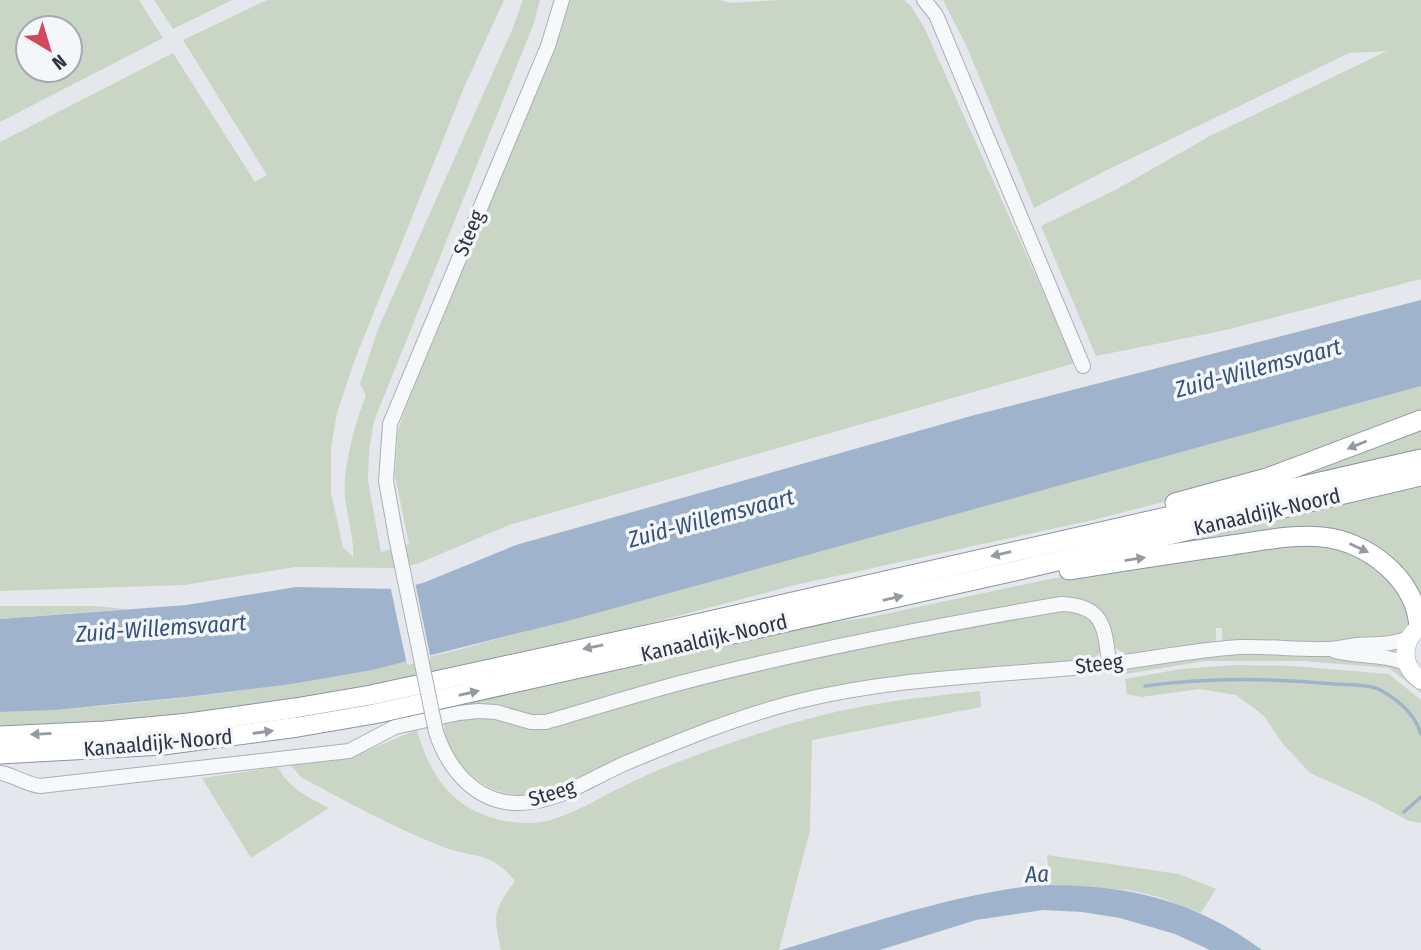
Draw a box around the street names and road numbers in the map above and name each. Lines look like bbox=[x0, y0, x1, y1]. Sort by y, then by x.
street label: Steeg bbox=[448, 206, 490, 260]
street label: Kanaaldijk-Noord bbox=[1191, 483, 1343, 541]
street label: Kanaaldijk-Noord bbox=[638, 609, 790, 667]
street label: Steeg bbox=[1074, 648, 1124, 680]
street label: Kanaaldijk-Noord bbox=[82, 724, 234, 762]
street label: Steeg bbox=[525, 774, 579, 812]

